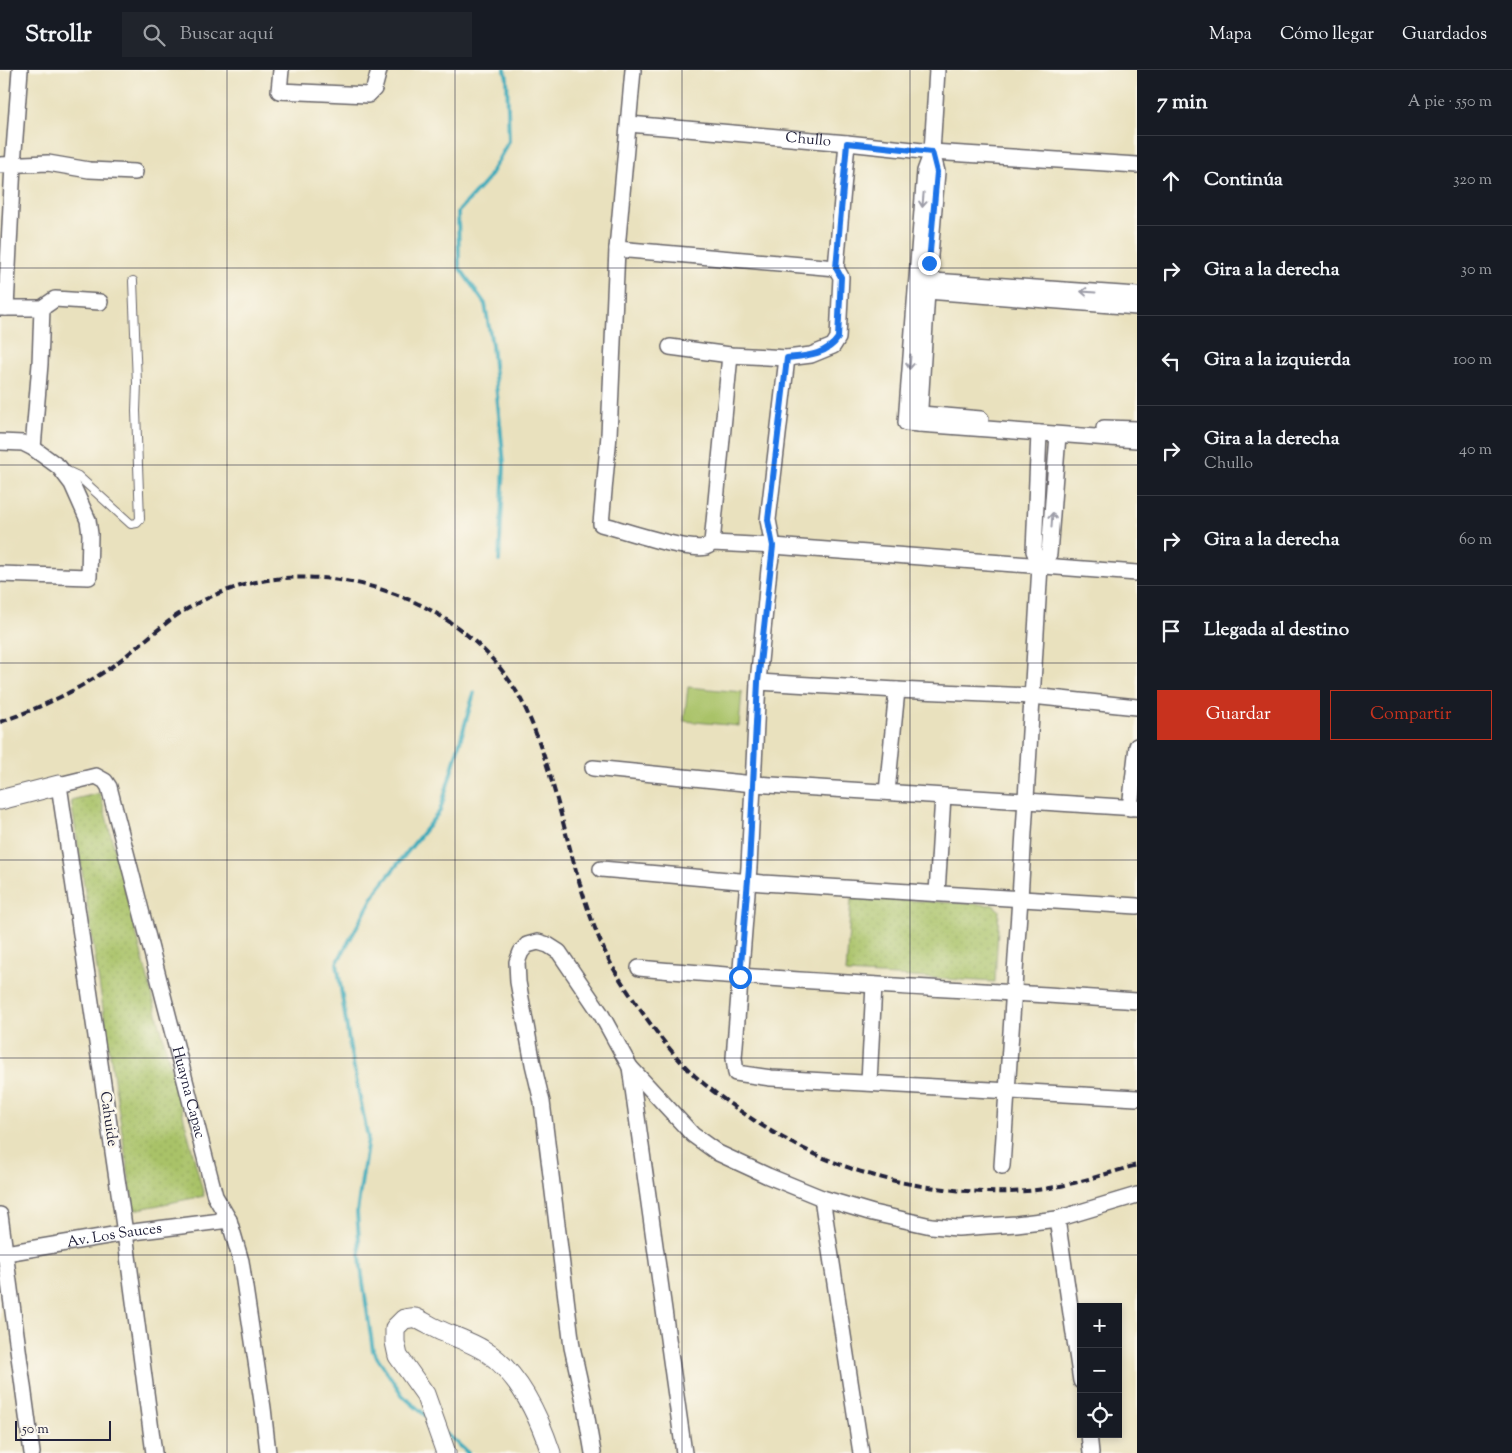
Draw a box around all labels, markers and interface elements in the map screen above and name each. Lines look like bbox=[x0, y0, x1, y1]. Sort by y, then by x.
search box bbox=[122, 12, 472, 57]
text: Strollr bbox=[25, 18, 92, 52]
icon: search bbox=[140, 21, 168, 49]
text: Buscar aquí bbox=[180, 21, 274, 48]
text: Mapa bbox=[1209, 22, 1252, 48]
text: Cómo llegar bbox=[1280, 22, 1374, 48]
text: Guardados bbox=[1402, 22, 1487, 48]
text: 7 min bbox=[1157, 88, 1208, 118]
text: A pie · 550 m bbox=[1408, 91, 1492, 114]
street label: Chullo bbox=[785, 127, 832, 152]
icon: ahead bbox=[1157, 167, 1185, 195]
text: Continúa bbox=[1204, 167, 1283, 194]
text: 320 m bbox=[1453, 169, 1492, 192]
one-way arrow bbox=[918, 191, 927, 207]
route end bbox=[918, 252, 941, 275]
icon: right bbox=[1157, 257, 1185, 285]
text: Gira a la derecha bbox=[1204, 257, 1339, 284]
text: 30 m bbox=[1461, 259, 1492, 282]
one-way arrow bbox=[1081, 287, 1097, 296]
icon: left bbox=[1157, 347, 1185, 375]
text: Gira a la izquierda bbox=[1204, 347, 1350, 374]
text: 100 m bbox=[1453, 349, 1492, 372]
one-way arrow bbox=[906, 353, 915, 369]
text: Gira a la derecha bbox=[1204, 426, 1339, 453]
icon: right bbox=[1157, 437, 1185, 465]
text: 40 m bbox=[1459, 439, 1492, 462]
text: Chullo bbox=[1204, 453, 1253, 476]
one-way arrow bbox=[1047, 512, 1056, 528]
icon: right bbox=[1157, 527, 1185, 555]
text: Gira a la derecha bbox=[1204, 527, 1339, 554]
text: 60 m bbox=[1459, 529, 1492, 552]
icon: arrive bbox=[1157, 617, 1185, 645]
text: Llegada al destino bbox=[1204, 617, 1349, 644]
button: Guardar bbox=[1157, 690, 1320, 740]
button: Compartir bbox=[1330, 690, 1492, 740]
route start bbox=[729, 966, 752, 989]
street label: Huayna Capac bbox=[166, 1044, 210, 1141]
street label: Cahuide bbox=[94, 1090, 122, 1148]
street label: Av. Los Sauces bbox=[65, 1218, 163, 1253]
map controls bbox=[1077, 1303, 1122, 1438]
button: + bbox=[1077, 1303, 1122, 1348]
button: − bbox=[1077, 1348, 1122, 1393]
button: locate bbox=[1077, 1393, 1122, 1438]
scale bar bbox=[15, 1418, 111, 1441]
text: 50 m bbox=[22, 1420, 49, 1440]

